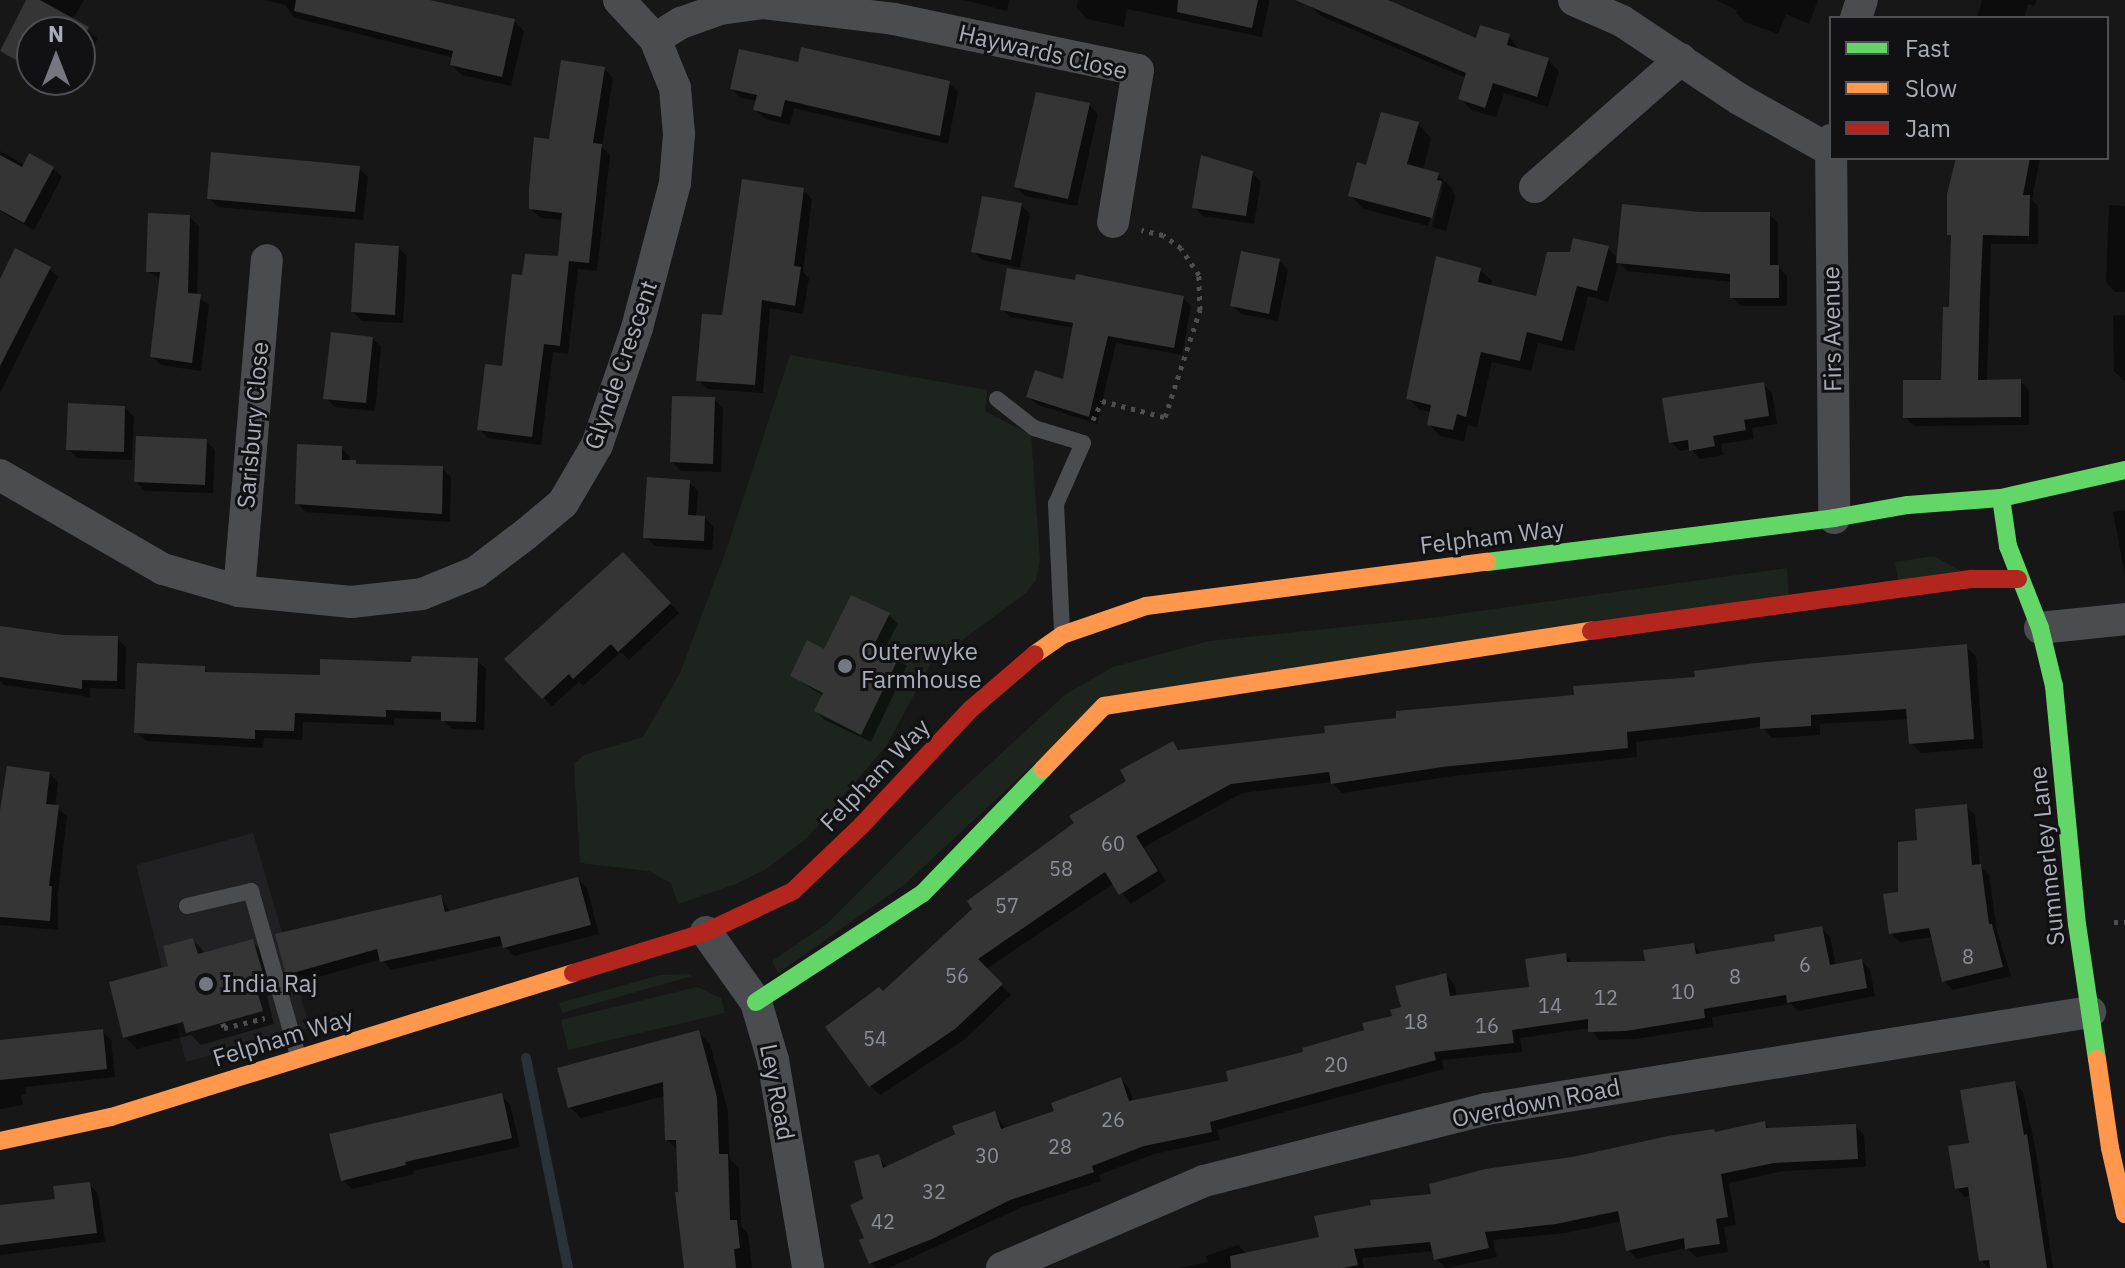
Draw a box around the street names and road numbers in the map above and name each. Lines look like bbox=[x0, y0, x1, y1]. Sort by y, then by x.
street label: Haywards Close bbox=[956, 19, 1130, 85]
street label: Firs Avenue bbox=[1817, 266, 1847, 392]
street label: Glynde Crescent bbox=[579, 277, 663, 453]
street label: Sarisbury Close bbox=[231, 340, 275, 510]
street label: Felpham Way bbox=[1418, 514, 1566, 560]
street label: Felpham Way bbox=[814, 713, 936, 837]
street label: Summerley Lane bbox=[2023, 765, 2071, 947]
street label: Felpham Way bbox=[209, 1003, 357, 1073]
street label: Ley Road bbox=[754, 1041, 800, 1143]
street label: Overdown Road bbox=[1450, 1073, 1622, 1133]

